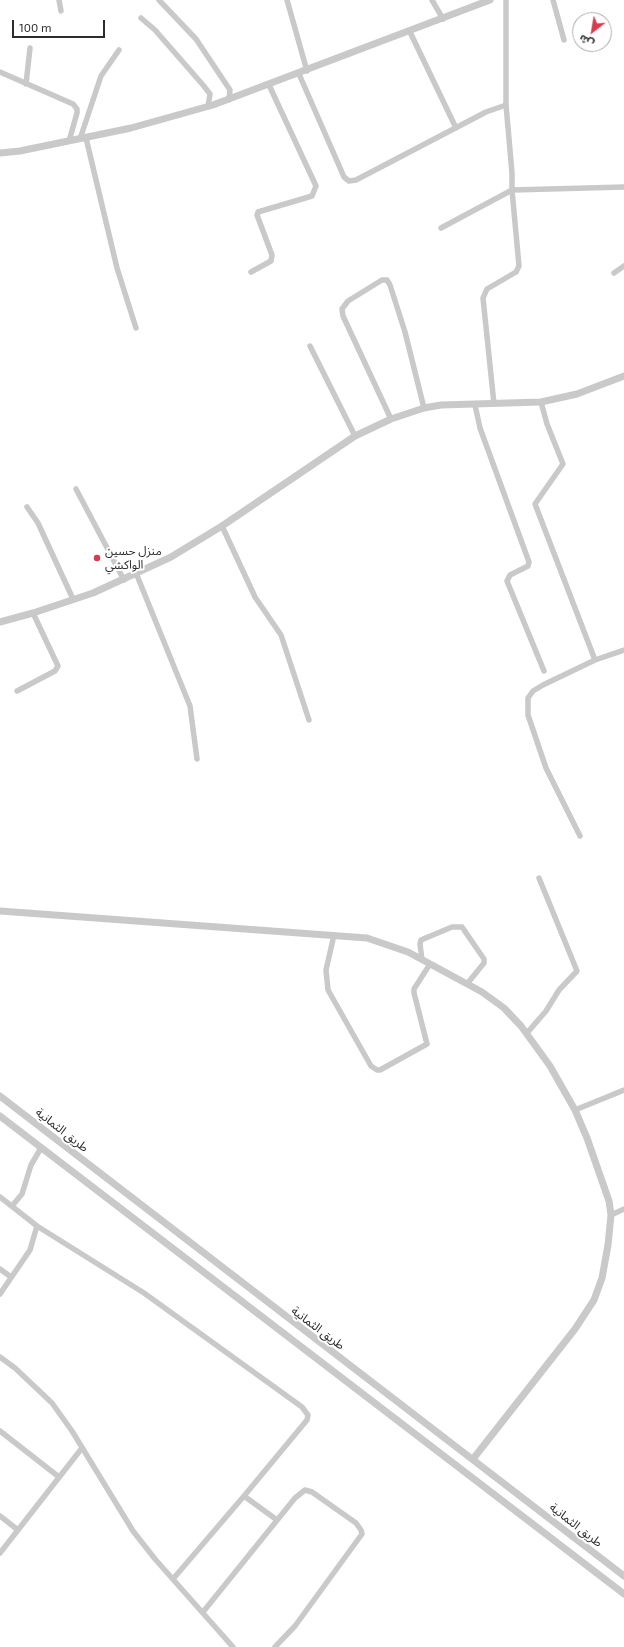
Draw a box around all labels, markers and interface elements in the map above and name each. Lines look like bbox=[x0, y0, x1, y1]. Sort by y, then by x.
scale bar bbox=[14, 12, 107, 38]
north arrow bbox=[572, 12, 612, 52]
text: 100 m bbox=[19, 20, 51, 34]
text: ش bbox=[576, 32, 596, 51]
place label: منزل حسين الواكشي bbox=[105, 544, 162, 572]
marker: منزل حسين الواكشي bbox=[92, 553, 102, 563]
street label: طريق الثمانية bbox=[33, 1105, 91, 1155]
street label: طريق الثمانية bbox=[289, 1303, 347, 1353]
street label: طريق الثمانية bbox=[547, 1500, 605, 1550]

